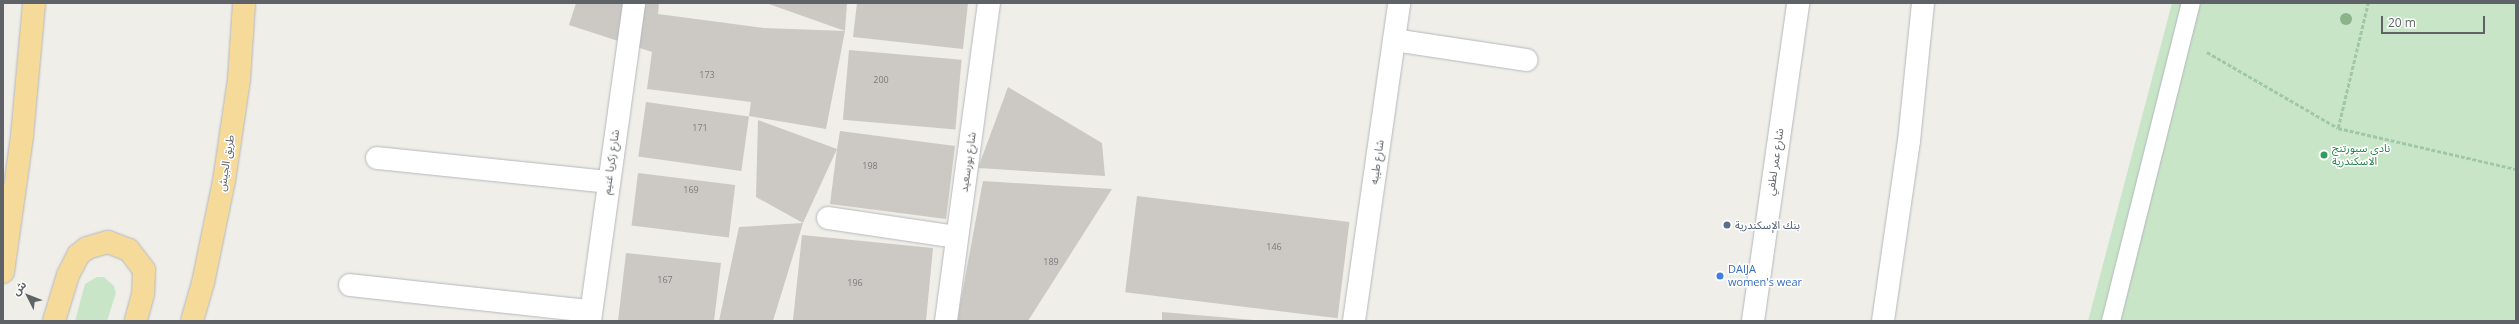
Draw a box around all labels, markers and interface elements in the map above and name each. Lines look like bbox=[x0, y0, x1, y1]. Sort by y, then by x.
scale bar bbox=[2383, 8, 2487, 34]
text: 20 m bbox=[2388, 14, 2416, 31]
house number: 173 bbox=[699, 70, 715, 80]
house number: 200 bbox=[873, 75, 889, 85]
house number: 171 bbox=[692, 123, 708, 133]
street label: شارع عمر لطفي bbox=[1764, 128, 1786, 196]
street label: شارع زكريا غنيم bbox=[600, 129, 622, 195]
street label: شارع بورسعيد bbox=[957, 131, 979, 193]
street label: طريق الجيش bbox=[215, 134, 237, 192]
street label: شارع طيبه bbox=[1367, 139, 1387, 185]
place label: نادي سبورتنج الاسكندرية bbox=[2332, 142, 2390, 168]
marker: نادي سبورتنج الاسكندرية bbox=[2319, 150, 2329, 160]
house number: 198 bbox=[862, 161, 878, 171]
house number: 169 bbox=[683, 185, 699, 195]
place label: بنك الإسكندرية bbox=[1735, 218, 1800, 232]
marker: بنك الإسكندرية bbox=[1722, 220, 1732, 230]
house number: 146 bbox=[1266, 242, 1282, 252]
house number: 189 bbox=[1043, 257, 1059, 267]
place label: DAIJA women's wear bbox=[1728, 263, 1802, 289]
marker: DAIJA women's wear bbox=[1715, 271, 1725, 281]
house number: 167 bbox=[657, 275, 673, 285]
north arrow bbox=[8, 276, 48, 316]
text: ش bbox=[8, 277, 29, 298]
house number: 196 bbox=[847, 278, 863, 288]

